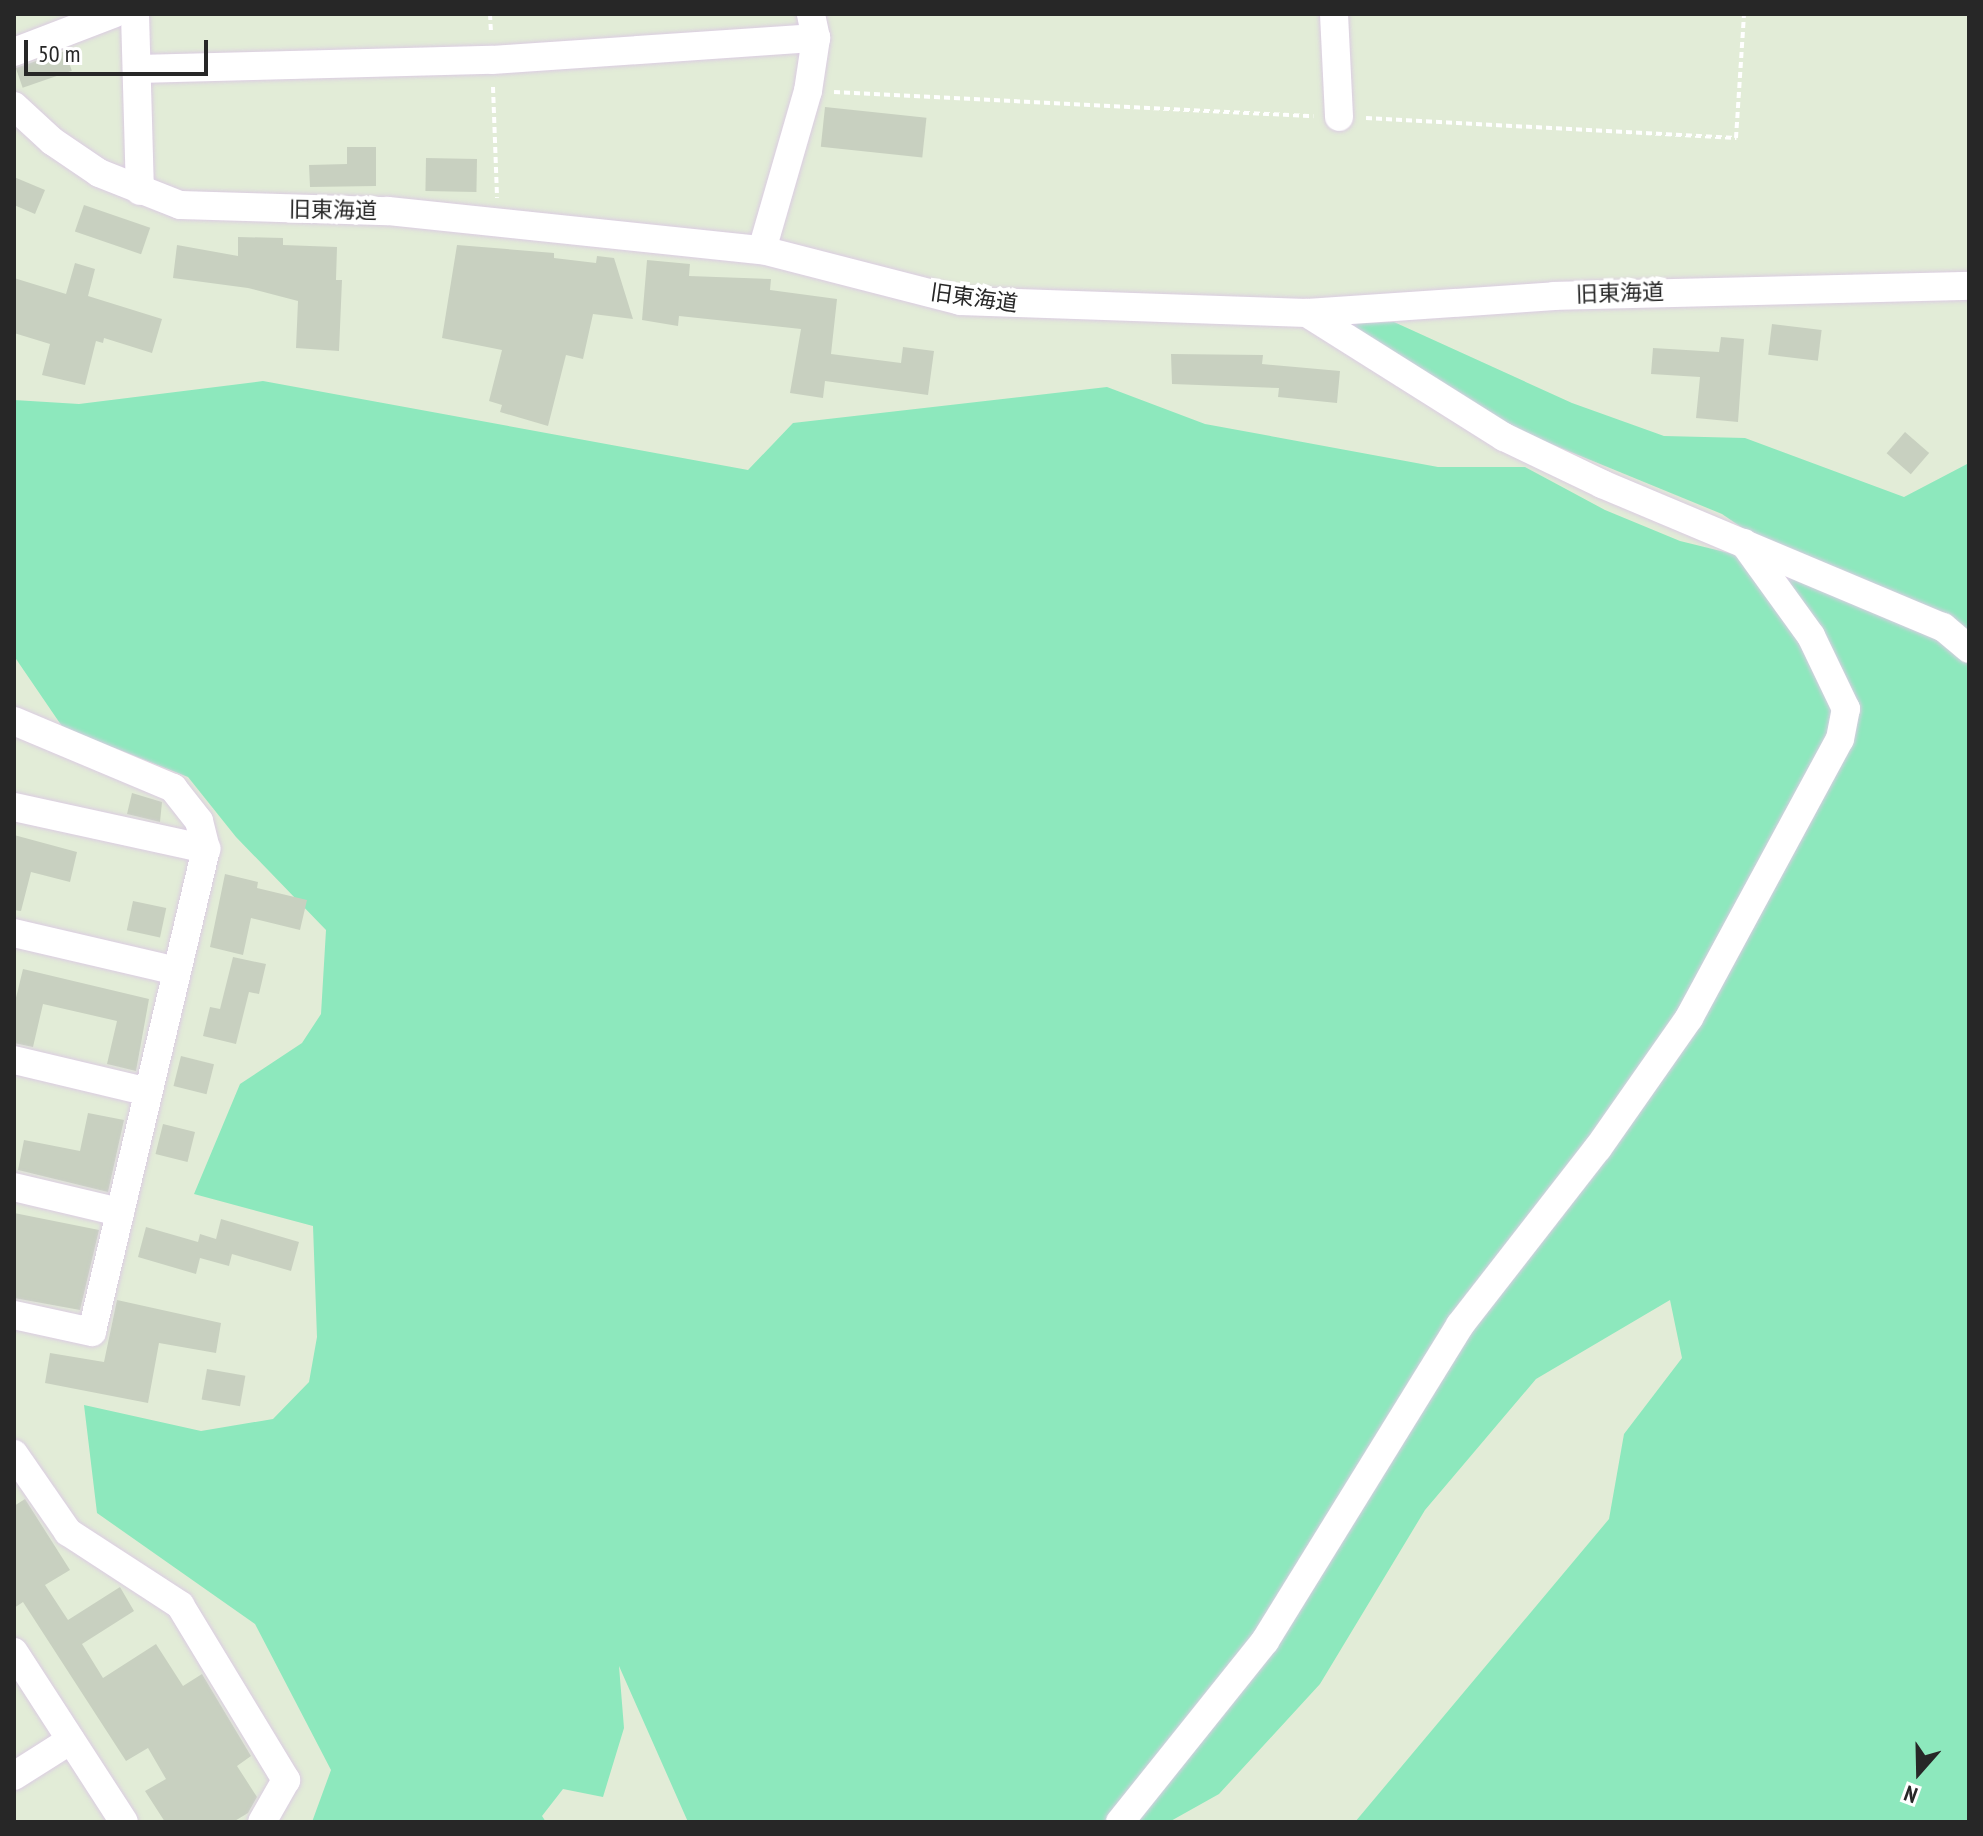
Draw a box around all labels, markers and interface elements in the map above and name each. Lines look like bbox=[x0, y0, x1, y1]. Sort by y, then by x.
scale bar bbox=[28, 24, 212, 74]
text: 50 m bbox=[38, 38, 80, 69]
street label: 旧東海道 bbox=[289, 196, 377, 224]
street label: 旧東海道 bbox=[1576, 278, 1664, 308]
street label: 旧東海道 bbox=[929, 279, 1019, 317]
north arrow bbox=[1879, 1732, 1959, 1812]
text: N bbox=[1900, 1779, 1921, 1810]

